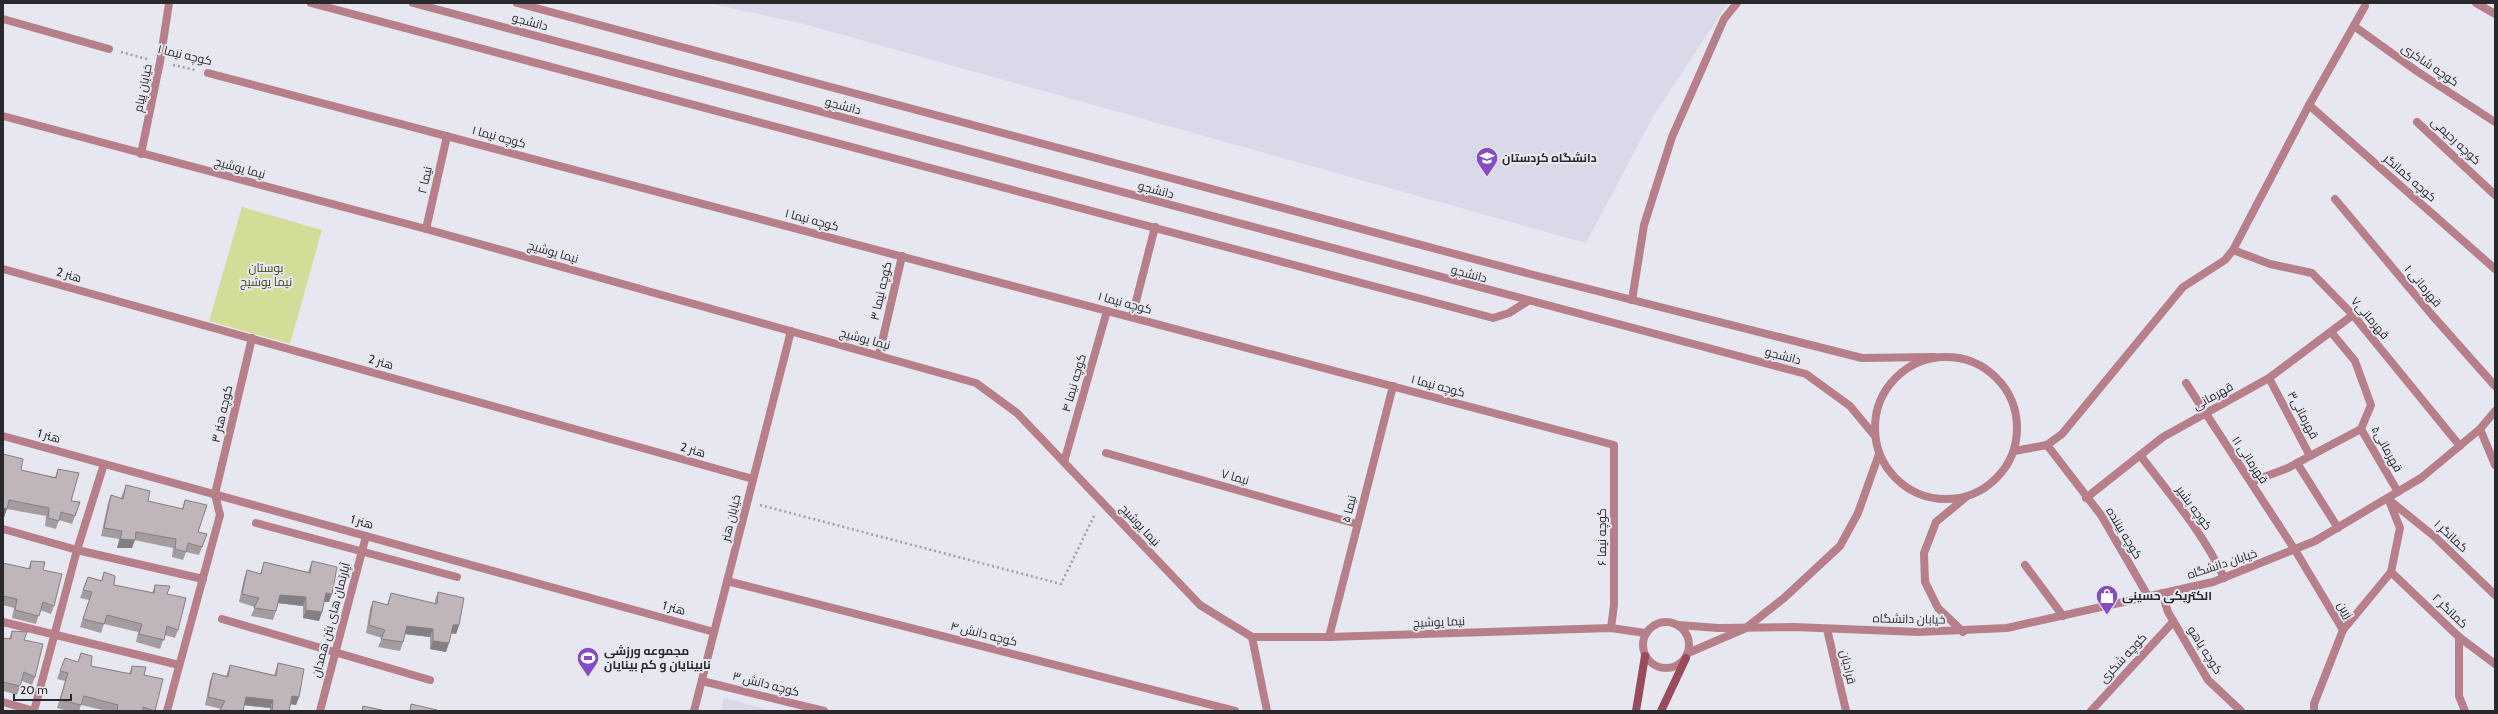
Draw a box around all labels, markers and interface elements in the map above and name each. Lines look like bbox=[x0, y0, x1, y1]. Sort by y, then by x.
street label: دانشجو bbox=[510, 10, 550, 34]
street label: کوچه شاکری bbox=[2398, 40, 2462, 91]
street label: کوچه نیما ۱ bbox=[156, 41, 214, 70]
street label: خیابان پیام bbox=[130, 62, 157, 114]
street label: دانشجو bbox=[823, 94, 863, 118]
street label: کوچه رحیمی bbox=[2427, 114, 2484, 169]
street label: کوچه نیما ۱ bbox=[470, 122, 528, 153]
school or university icon: دانشگاه کردستان bbox=[1474, 145, 1500, 178]
place label: دانشگاه کردستان bbox=[1502, 150, 1597, 166]
street label: کوچه کمانگر bbox=[2379, 150, 2440, 206]
street label: نیما یوشیج bbox=[213, 154, 267, 182]
street label: نیما ۲ bbox=[414, 165, 435, 195]
street label: دانشجو bbox=[1136, 178, 1176, 202]
street label: کوچه نیما ۱ bbox=[783, 205, 841, 236]
street label: نیما یوشیج bbox=[526, 237, 580, 267]
park label: بوستان نیما یوشیج bbox=[240, 260, 292, 290]
street label: کوچه نیما ۳ bbox=[866, 260, 897, 322]
street label: دانشجو bbox=[1449, 262, 1489, 286]
street label: قهرمانی ۱ bbox=[2401, 262, 2445, 310]
street label: هنر 2 bbox=[55, 264, 84, 285]
street label: کوچه نیما ۱ bbox=[1096, 288, 1154, 319]
street label: قهرمانی۷ bbox=[2348, 293, 2393, 342]
street label: نیما یوشیج bbox=[838, 325, 892, 353]
street label: دانشجو bbox=[1763, 344, 1803, 368]
street label: هنر 2 bbox=[367, 351, 396, 372]
street label: کوچه نیما ۴ bbox=[1058, 352, 1091, 414]
street label: کوچه نیما ۱ bbox=[1409, 371, 1467, 402]
street label: قهرمانی bbox=[2190, 378, 2236, 413]
street label: کوچه هنر ۳ bbox=[208, 384, 237, 444]
street label: قهرمانی۳ bbox=[2285, 388, 2322, 441]
street label: قهرمانی۵ bbox=[2369, 423, 2406, 474]
street label: هنر 1 bbox=[36, 425, 62, 446]
street label: قهرمانی ۱۱ bbox=[2229, 433, 2272, 486]
street label: هنر 2 bbox=[679, 439, 708, 460]
street label: نیما ۷ bbox=[1219, 465, 1251, 488]
street label: کوچه بشیر bbox=[2171, 482, 2216, 534]
street label: خیابان هنر bbox=[717, 493, 744, 544]
street label: نیما ۵ bbox=[1338, 494, 1359, 524]
street label: نیما یوشیج bbox=[1116, 500, 1164, 550]
street label: کوچه بیننده bbox=[2101, 504, 2146, 562]
street label: کوچه نیما ۶ bbox=[1594, 508, 1611, 566]
street label: هنر 1 bbox=[349, 511, 375, 532]
street label: کمانگر ۱ bbox=[2431, 516, 2471, 555]
street label: خیابان دانشگاه bbox=[2185, 545, 2259, 582]
street label: آپارتمان های بتن همدان bbox=[308, 560, 355, 679]
shop icon: الکتریکی حسینی bbox=[2094, 583, 2120, 616]
place label: الکتریکی حسینی bbox=[2122, 588, 2212, 604]
street label: کمانگر ۲ bbox=[2430, 590, 2471, 631]
street label: هنر 1 bbox=[661, 597, 687, 618]
street label: زرین bbox=[2334, 598, 2356, 621]
street label: خیابان دانشگاه bbox=[1873, 610, 1946, 627]
street label: نیما یوشیج bbox=[1413, 613, 1465, 631]
street label: کوچه دانش ۴ bbox=[949, 618, 1019, 651]
street label: کوچه یاهو bbox=[2183, 623, 2226, 678]
street label: کوچه شکری bbox=[2096, 630, 2151, 687]
place label: مجموعه ورزشی نابینایان و کم بینایان bbox=[604, 643, 711, 673]
sports icon: مجموعه ورزشی نابینایان و کم بینایان bbox=[575, 645, 601, 678]
street label: قرادیان bbox=[1837, 648, 1860, 685]
street label: کوچه دانش ۳ bbox=[730, 668, 801, 701]
scale bar bbox=[14, 676, 71, 702]
text: 20 m bbox=[20, 682, 48, 697]

